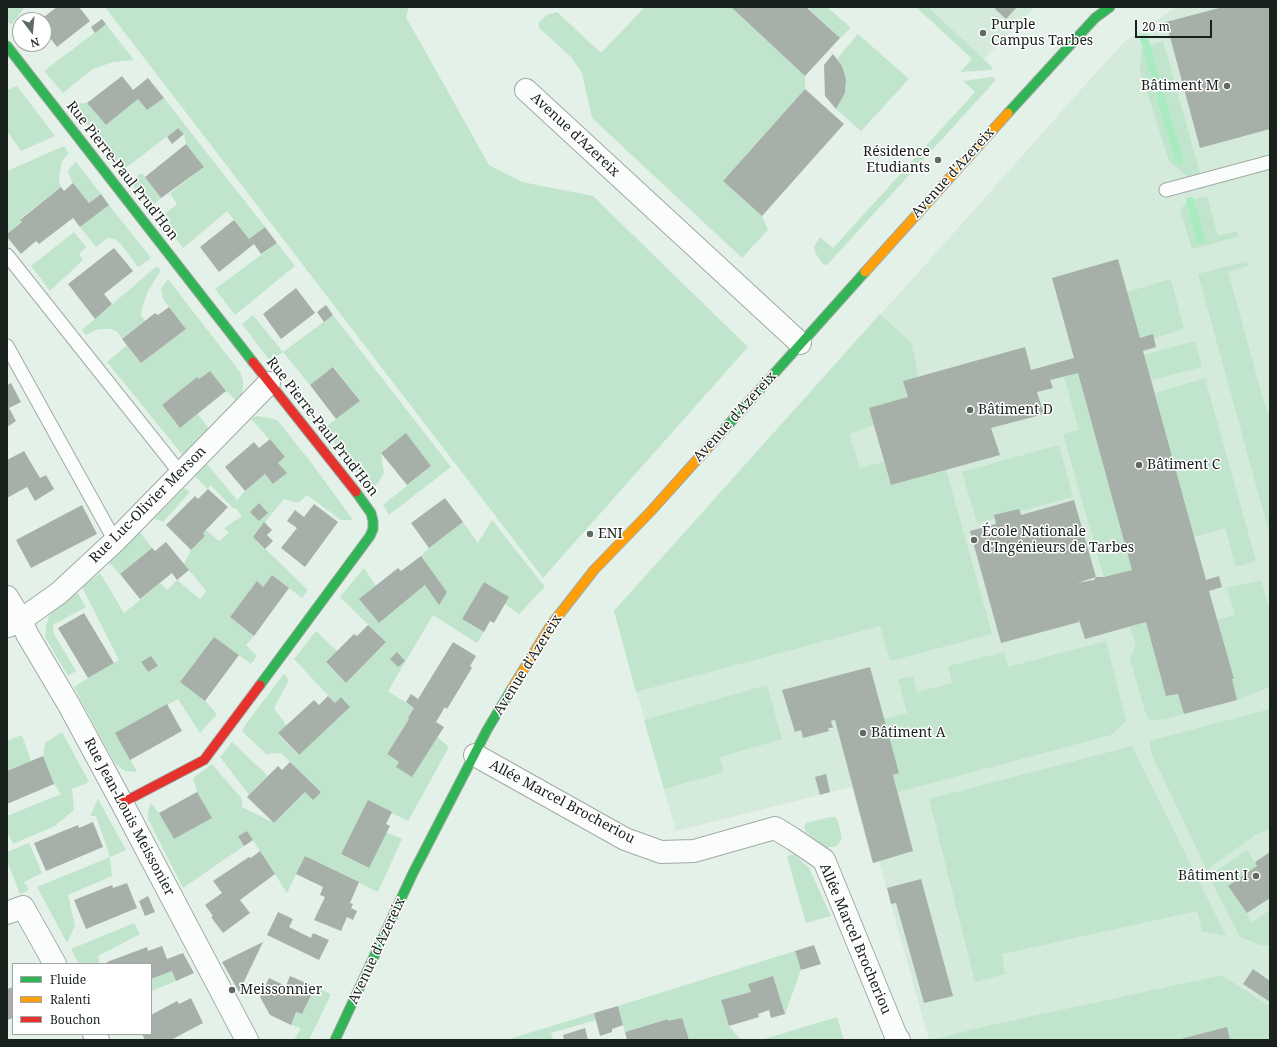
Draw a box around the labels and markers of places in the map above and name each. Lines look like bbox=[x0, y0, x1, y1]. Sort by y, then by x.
place label: Purple Campus Tarbes bbox=[991, 17, 1093, 50]
marker: Purple Campus Tarbes bbox=[978, 28, 988, 38]
place label: Bâtiment M bbox=[1141, 78, 1219, 94]
marker: Bâtiment M bbox=[1222, 81, 1232, 91]
place label: Résidence Etudiants bbox=[863, 144, 930, 176]
marker: Résidence Etudiants bbox=[933, 155, 943, 165]
place label: Bâtiment D bbox=[978, 402, 1053, 418]
marker: Bâtiment D bbox=[965, 405, 975, 415]
place label: Bâtiment C bbox=[1147, 457, 1220, 473]
marker: Bâtiment C bbox=[1134, 460, 1144, 470]
place label: École Nationale d'Ingénieurs de Tarbes bbox=[982, 524, 1134, 556]
place label: ENI bbox=[598, 526, 623, 542]
marker: ENI bbox=[585, 529, 595, 539]
marker: École Nationale d'Ingénieurs de Tarbes bbox=[969, 535, 979, 545]
place label: Bâtiment A bbox=[871, 725, 946, 741]
marker: Bâtiment A bbox=[858, 728, 868, 738]
place label: Bâtiment I bbox=[1178, 868, 1248, 884]
marker: Bâtiment I bbox=[1251, 871, 1261, 881]
place label: Meissonnier bbox=[240, 982, 322, 998]
marker: Meissonnier bbox=[227, 985, 237, 995]

